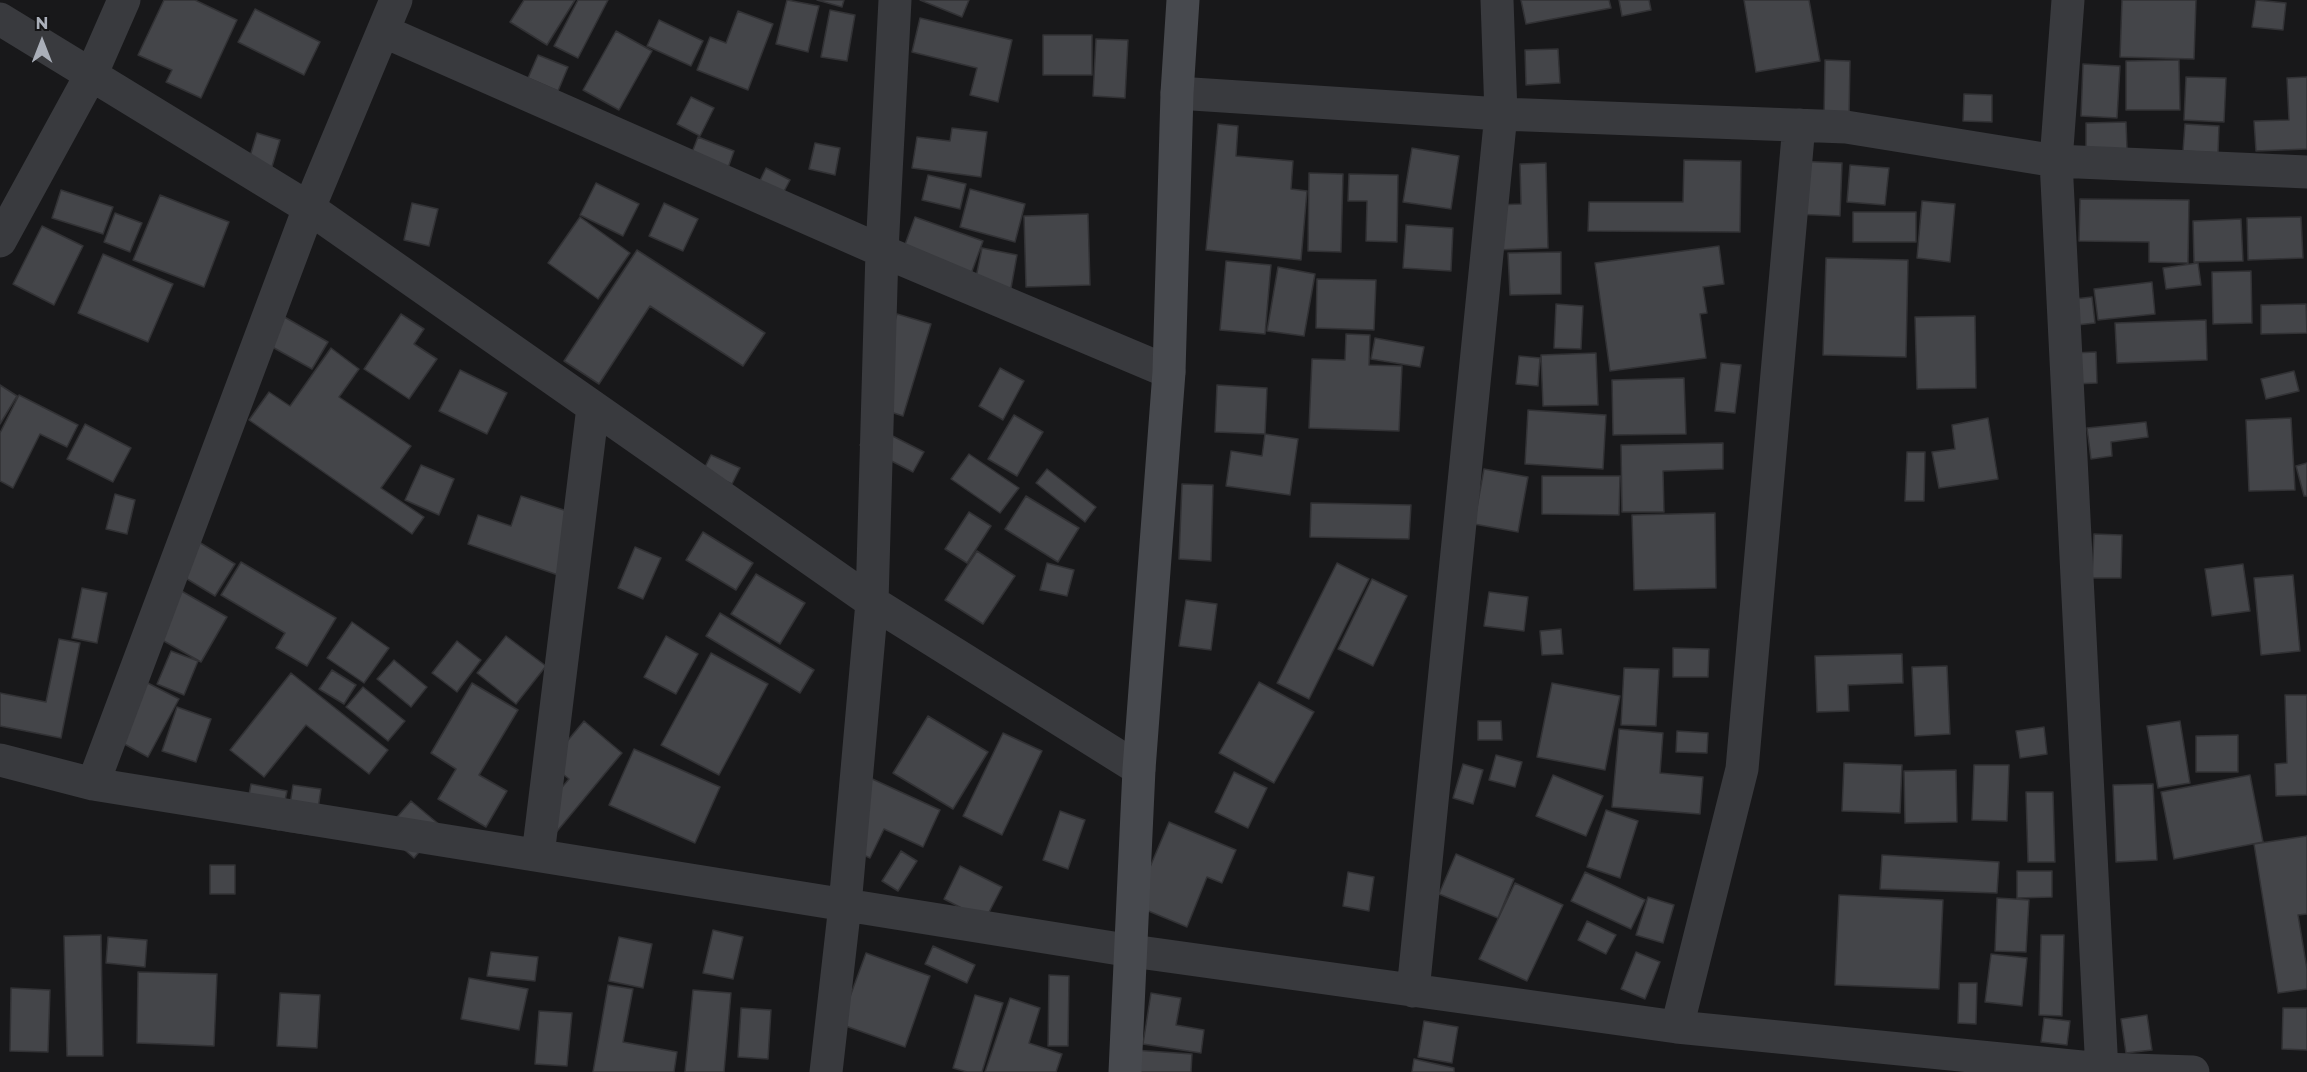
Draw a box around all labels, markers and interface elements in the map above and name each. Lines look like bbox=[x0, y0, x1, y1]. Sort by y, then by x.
north arrow bbox=[12, 12, 72, 72]
text: N bbox=[36, 14, 48, 33]

